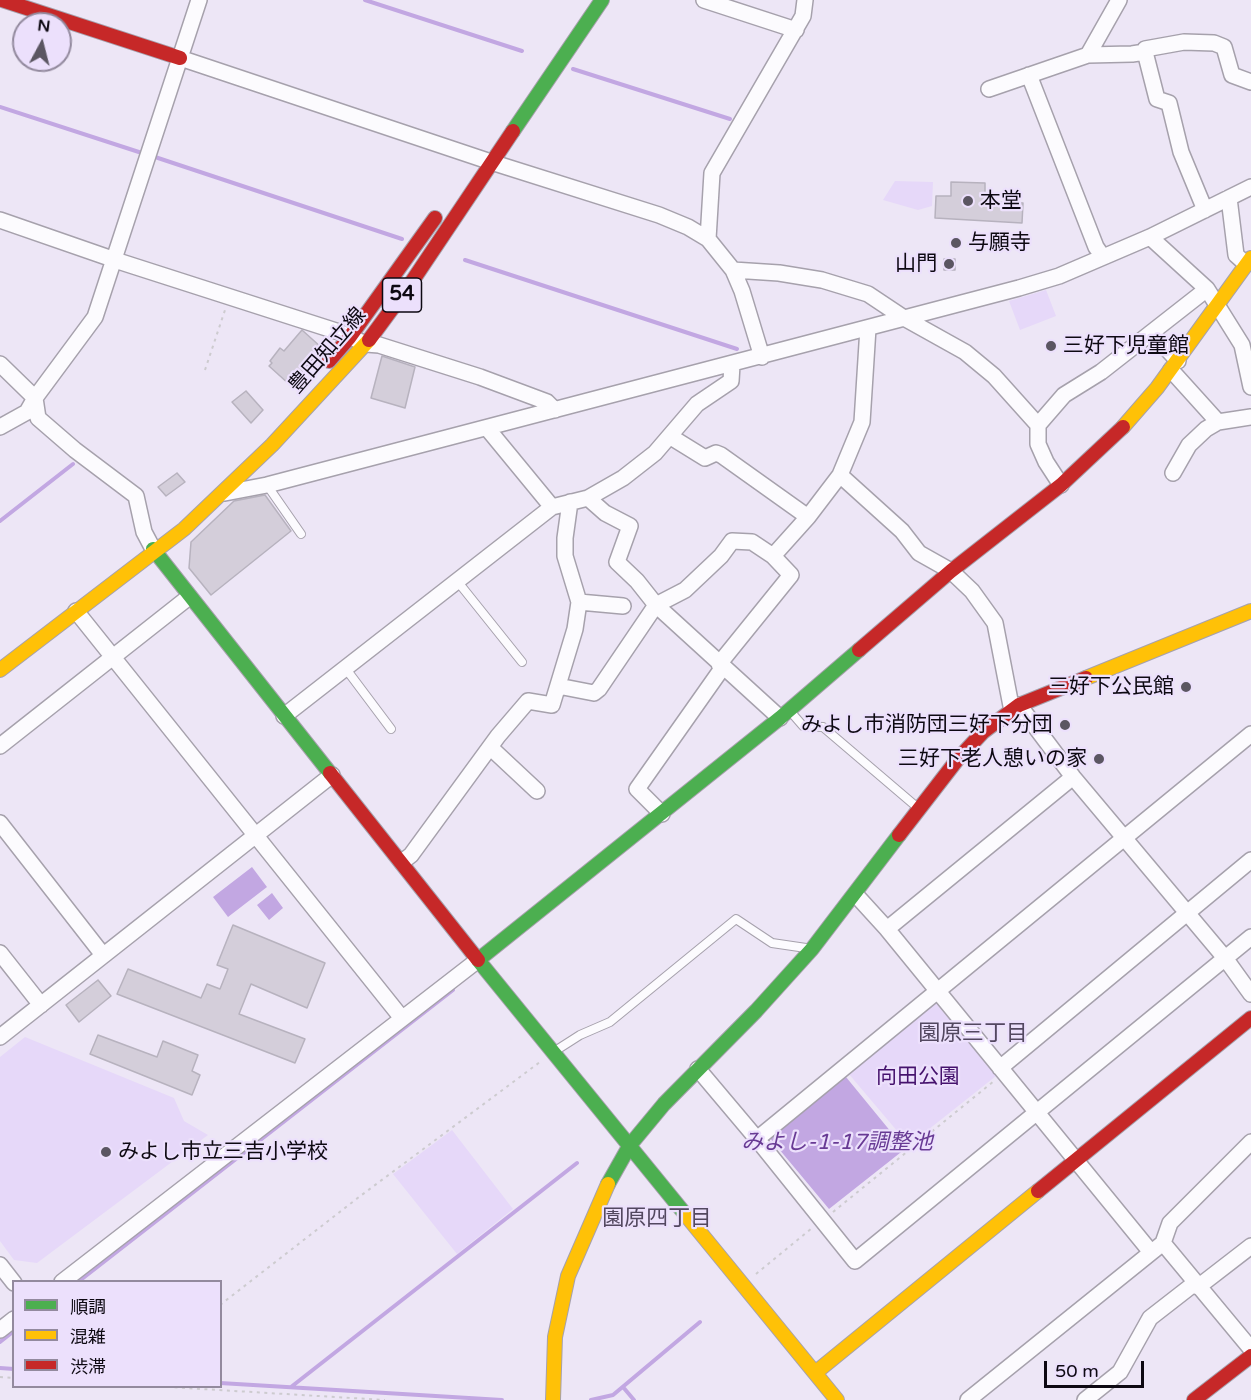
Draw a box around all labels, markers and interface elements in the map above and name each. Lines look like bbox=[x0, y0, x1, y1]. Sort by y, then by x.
north arrow bbox=[12, 12, 72, 72]
text: N bbox=[36, 15, 52, 37]
place label: 本堂 bbox=[980, 188, 1022, 214]
marker: 本堂 bbox=[961, 194, 975, 208]
place label: 与願寺 bbox=[968, 230, 1031, 256]
marker: 与願寺 bbox=[949, 236, 963, 250]
place label: 山門 bbox=[895, 251, 937, 277]
marker: 山門 bbox=[942, 257, 956, 271]
road number: 54 bbox=[382, 278, 422, 312]
street label: 豊田知立線 bbox=[284, 303, 372, 399]
place label: 三好下児童館 bbox=[1063, 333, 1189, 359]
marker: 三好下児童館 bbox=[1044, 339, 1058, 353]
place label: 三好下公民館 bbox=[1048, 674, 1174, 700]
marker: 三好下公民館 bbox=[1179, 680, 1193, 694]
place label: みよし市消防団三好下分団 bbox=[801, 712, 1053, 738]
marker: みよし市消防団三好下分団 bbox=[1058, 718, 1072, 732]
place label: 三好下老人憩いの家 bbox=[898, 746, 1087, 772]
marker: 三好下老人憩いの家 bbox=[1092, 752, 1106, 766]
district label: 園原三丁目 bbox=[918, 1021, 1028, 1047]
park label: 向田公園 bbox=[876, 1064, 960, 1090]
water label: みよし-1-17調整池 bbox=[741, 1130, 933, 1156]
place label: みよし市立三吉小学校 bbox=[118, 1139, 328, 1165]
marker: みよし市立三吉小学校 bbox=[99, 1145, 113, 1159]
district label: 園原四丁目 bbox=[602, 1206, 712, 1232]
legend bbox=[12, 1280, 222, 1388]
text: 順調 bbox=[70, 1296, 106, 1318]
text: 混雑 bbox=[70, 1326, 106, 1348]
scale bar bbox=[1047, 1349, 1148, 1387]
text: 渋滞 bbox=[70, 1356, 106, 1378]
text: 50 m bbox=[1055, 1360, 1099, 1382]

